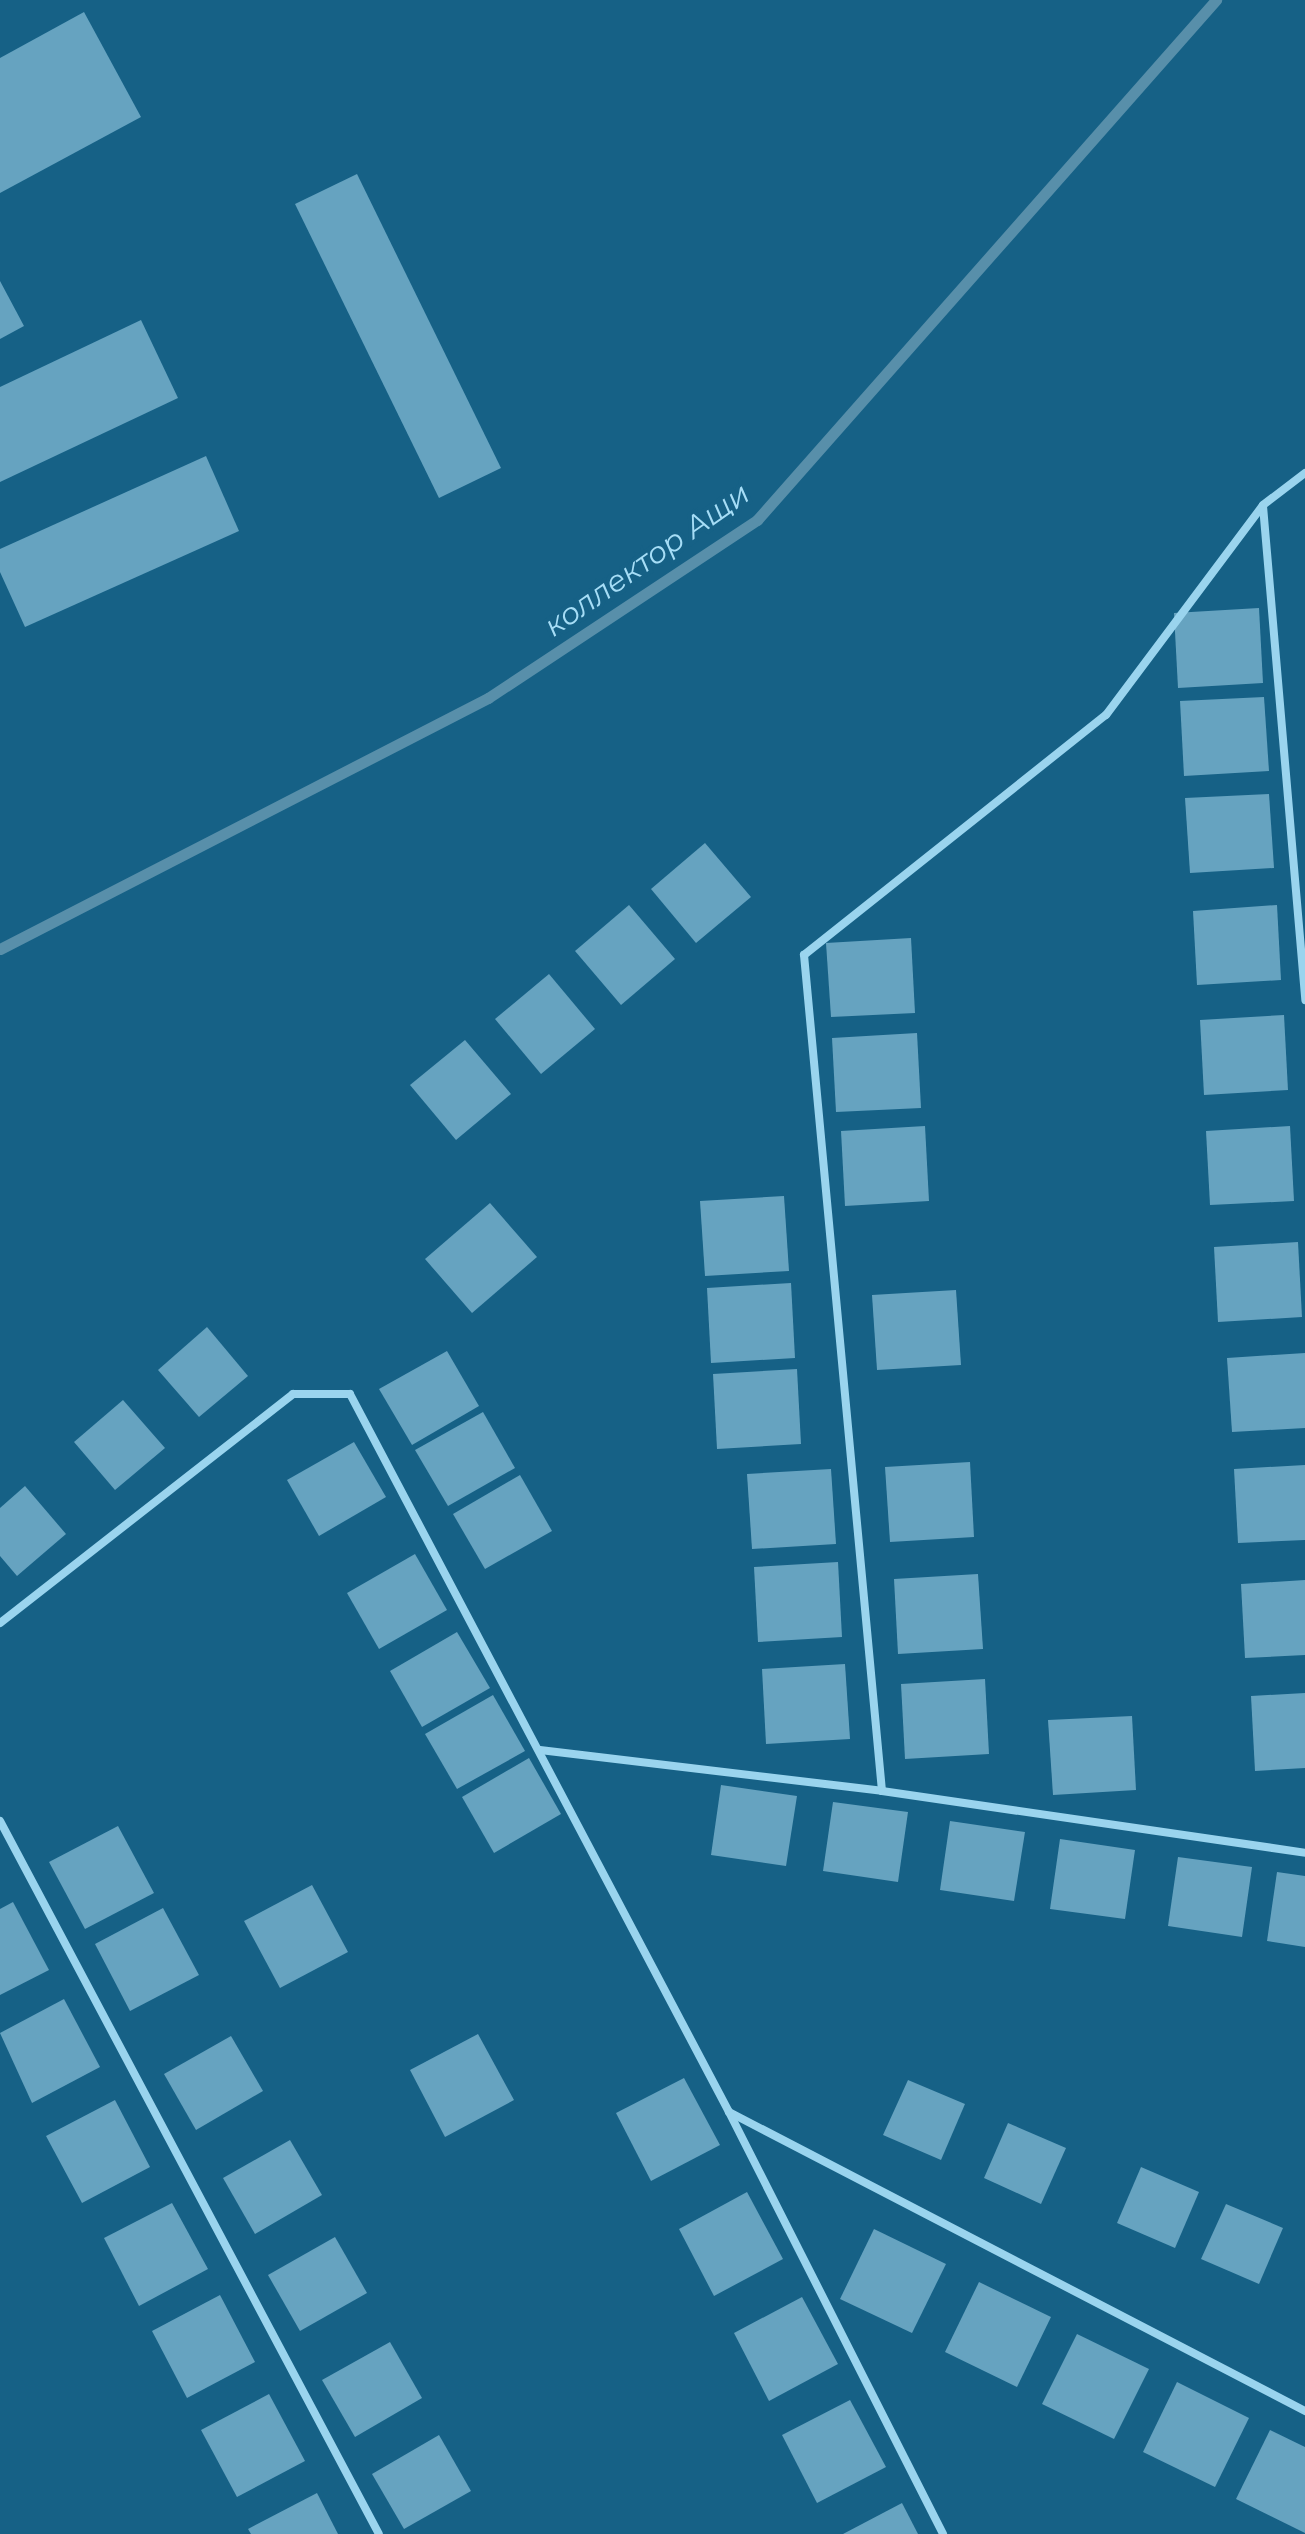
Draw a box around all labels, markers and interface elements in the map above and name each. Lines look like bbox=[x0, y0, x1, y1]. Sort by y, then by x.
water label: коллектор Ащи bbox=[537, 476, 757, 644]

